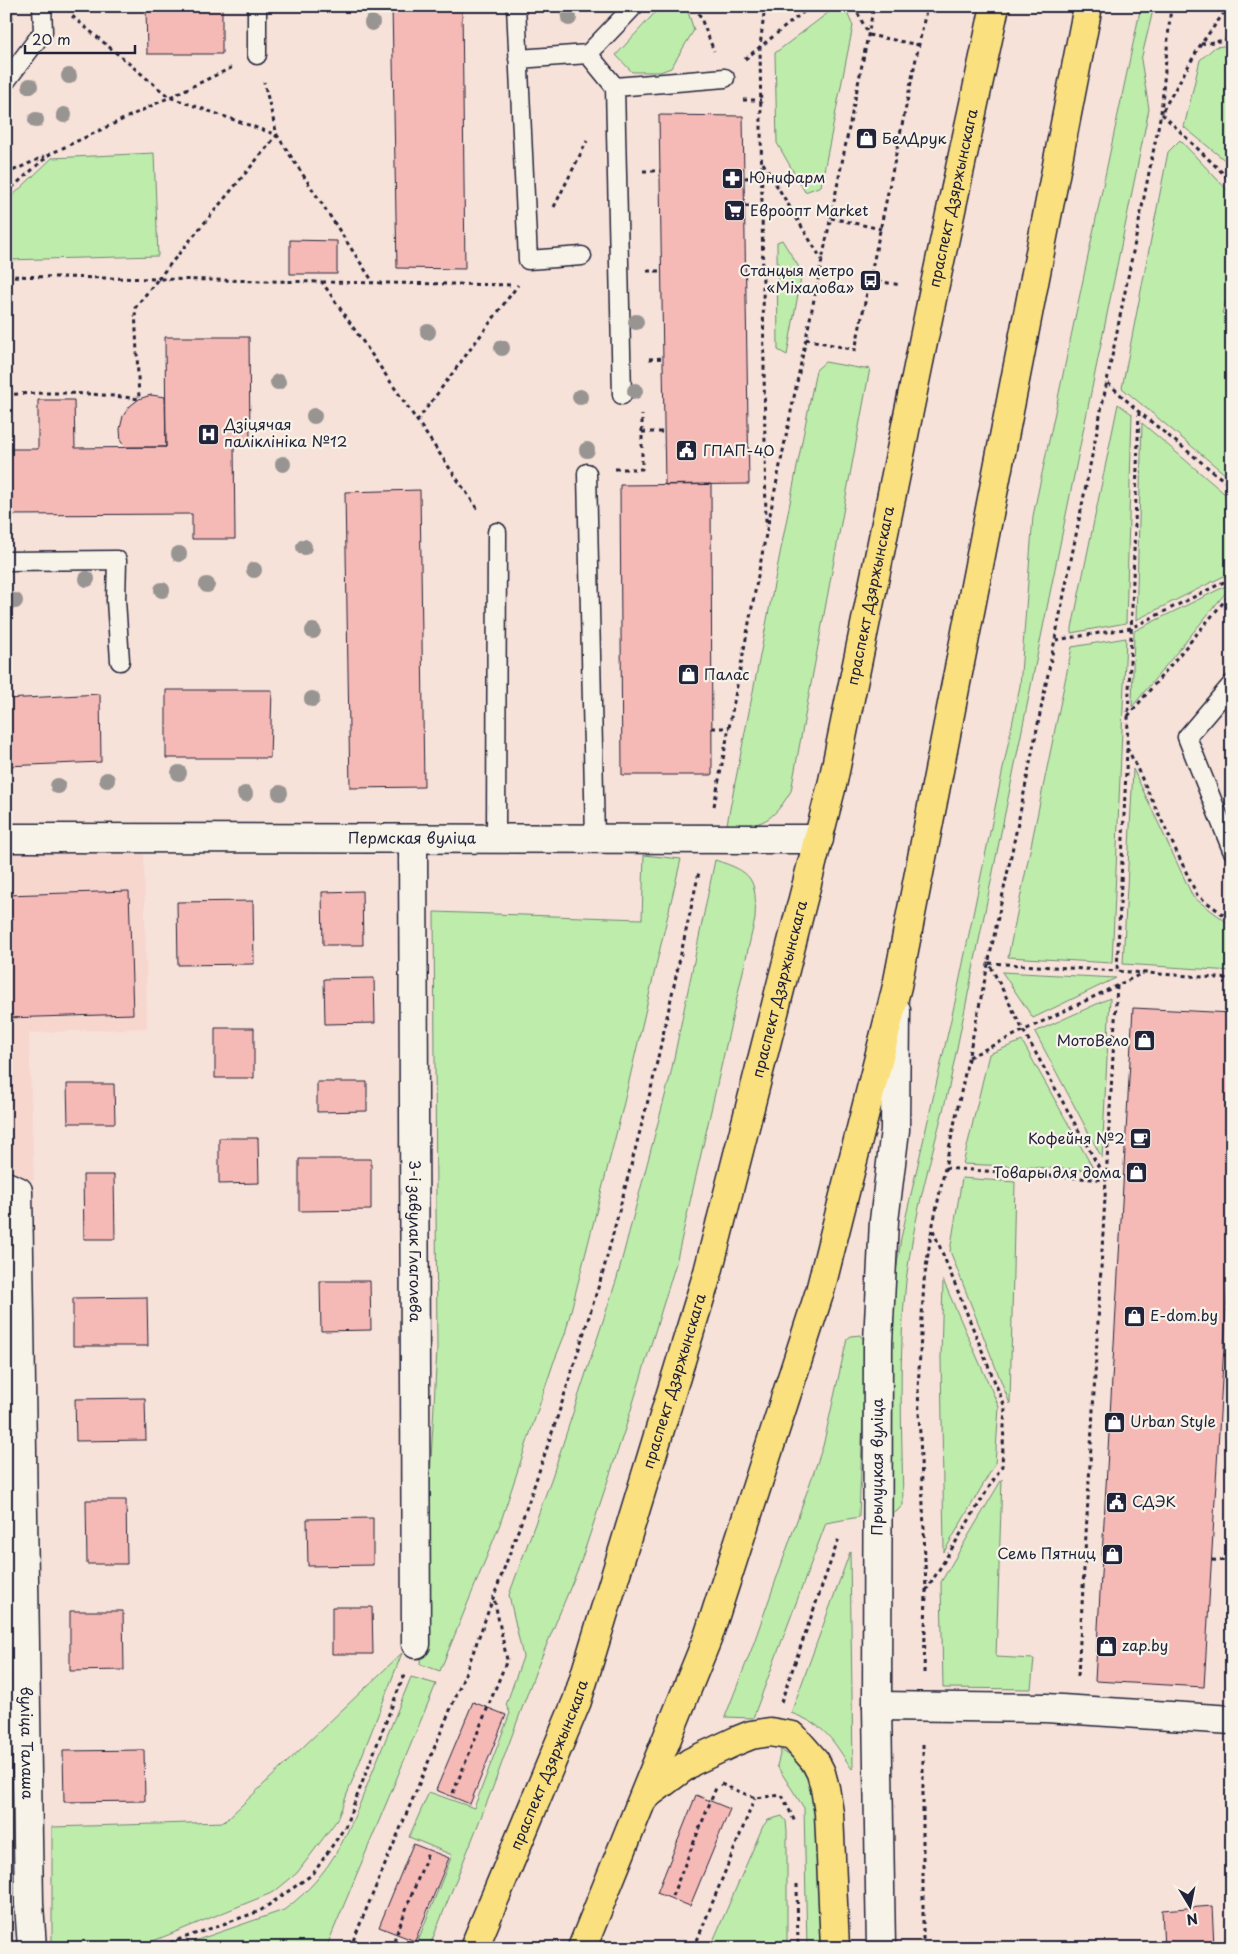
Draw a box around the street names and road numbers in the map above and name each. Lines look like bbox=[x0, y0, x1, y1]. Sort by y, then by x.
street label: праспект Дзяржынскага bbox=[922, 106, 983, 289]
street label: праспект Дзяржынскага bbox=[840, 503, 899, 687]
street label: Пермская вуліца bbox=[348, 825, 477, 849]
street label: праспект Дзяржынскага bbox=[745, 897, 812, 1080]
street label: 3-і завулак Глаголева bbox=[404, 1160, 428, 1323]
street label: праспект Дзяржынскага bbox=[636, 1290, 711, 1471]
street label: Прылуцкая вуліца bbox=[864, 1398, 888, 1536]
street label: праспект Дзяржынскага bbox=[503, 1676, 593, 1853]
street label: вуліца Талаша bbox=[16, 1686, 40, 1800]

